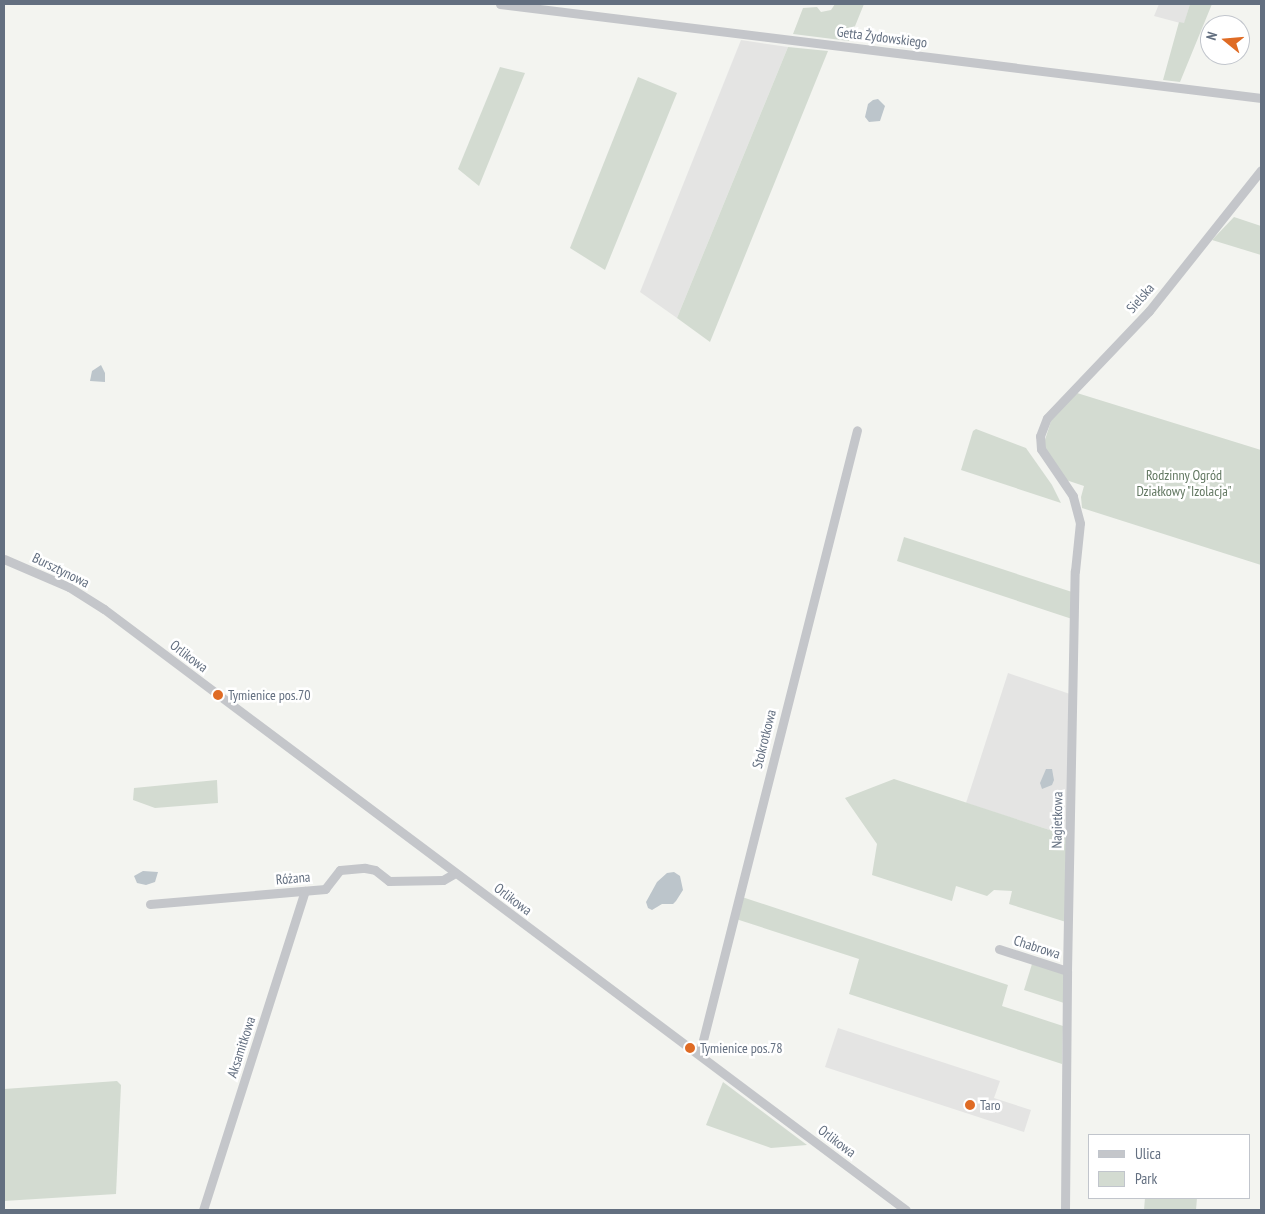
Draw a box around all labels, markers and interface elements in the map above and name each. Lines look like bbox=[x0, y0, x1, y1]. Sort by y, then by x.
north arrow bbox=[1200, 15, 1250, 65]
street label: Getta Żydowskiego bbox=[836, 23, 928, 51]
text: N bbox=[1202, 30, 1221, 42]
street label: Sielska bbox=[1123, 280, 1157, 316]
park label: Rodzinny Ogród Działkowy "Izolacja" bbox=[1136, 467, 1232, 500]
street label: Bursztynowa bbox=[30, 549, 92, 591]
street label: Orlikowa bbox=[167, 636, 211, 676]
place label: Tymienice pos.70 bbox=[228, 687, 311, 703]
marker: Tymienice pos.70 bbox=[212, 689, 224, 701]
street label: Stokrotkowa bbox=[749, 708, 779, 770]
street label: Nagietkowa bbox=[1048, 791, 1066, 849]
street label: Różana bbox=[275, 868, 311, 888]
street label: Orlikowa bbox=[491, 879, 535, 919]
street label: Chabrowa bbox=[1012, 932, 1062, 962]
street label: Aksamitkowa bbox=[223, 1014, 259, 1080]
place label: Tymienice pos.78 bbox=[700, 1040, 783, 1056]
marker: Tymienice pos.78 bbox=[684, 1042, 696, 1054]
place label: Taro bbox=[980, 1097, 1001, 1113]
marker: Taro bbox=[964, 1099, 976, 1111]
street label: Orlikowa bbox=[815, 1121, 859, 1161]
legend bbox=[1088, 1134, 1250, 1199]
text: Ulica bbox=[1135, 1144, 1161, 1163]
text: Park bbox=[1135, 1169, 1157, 1188]

